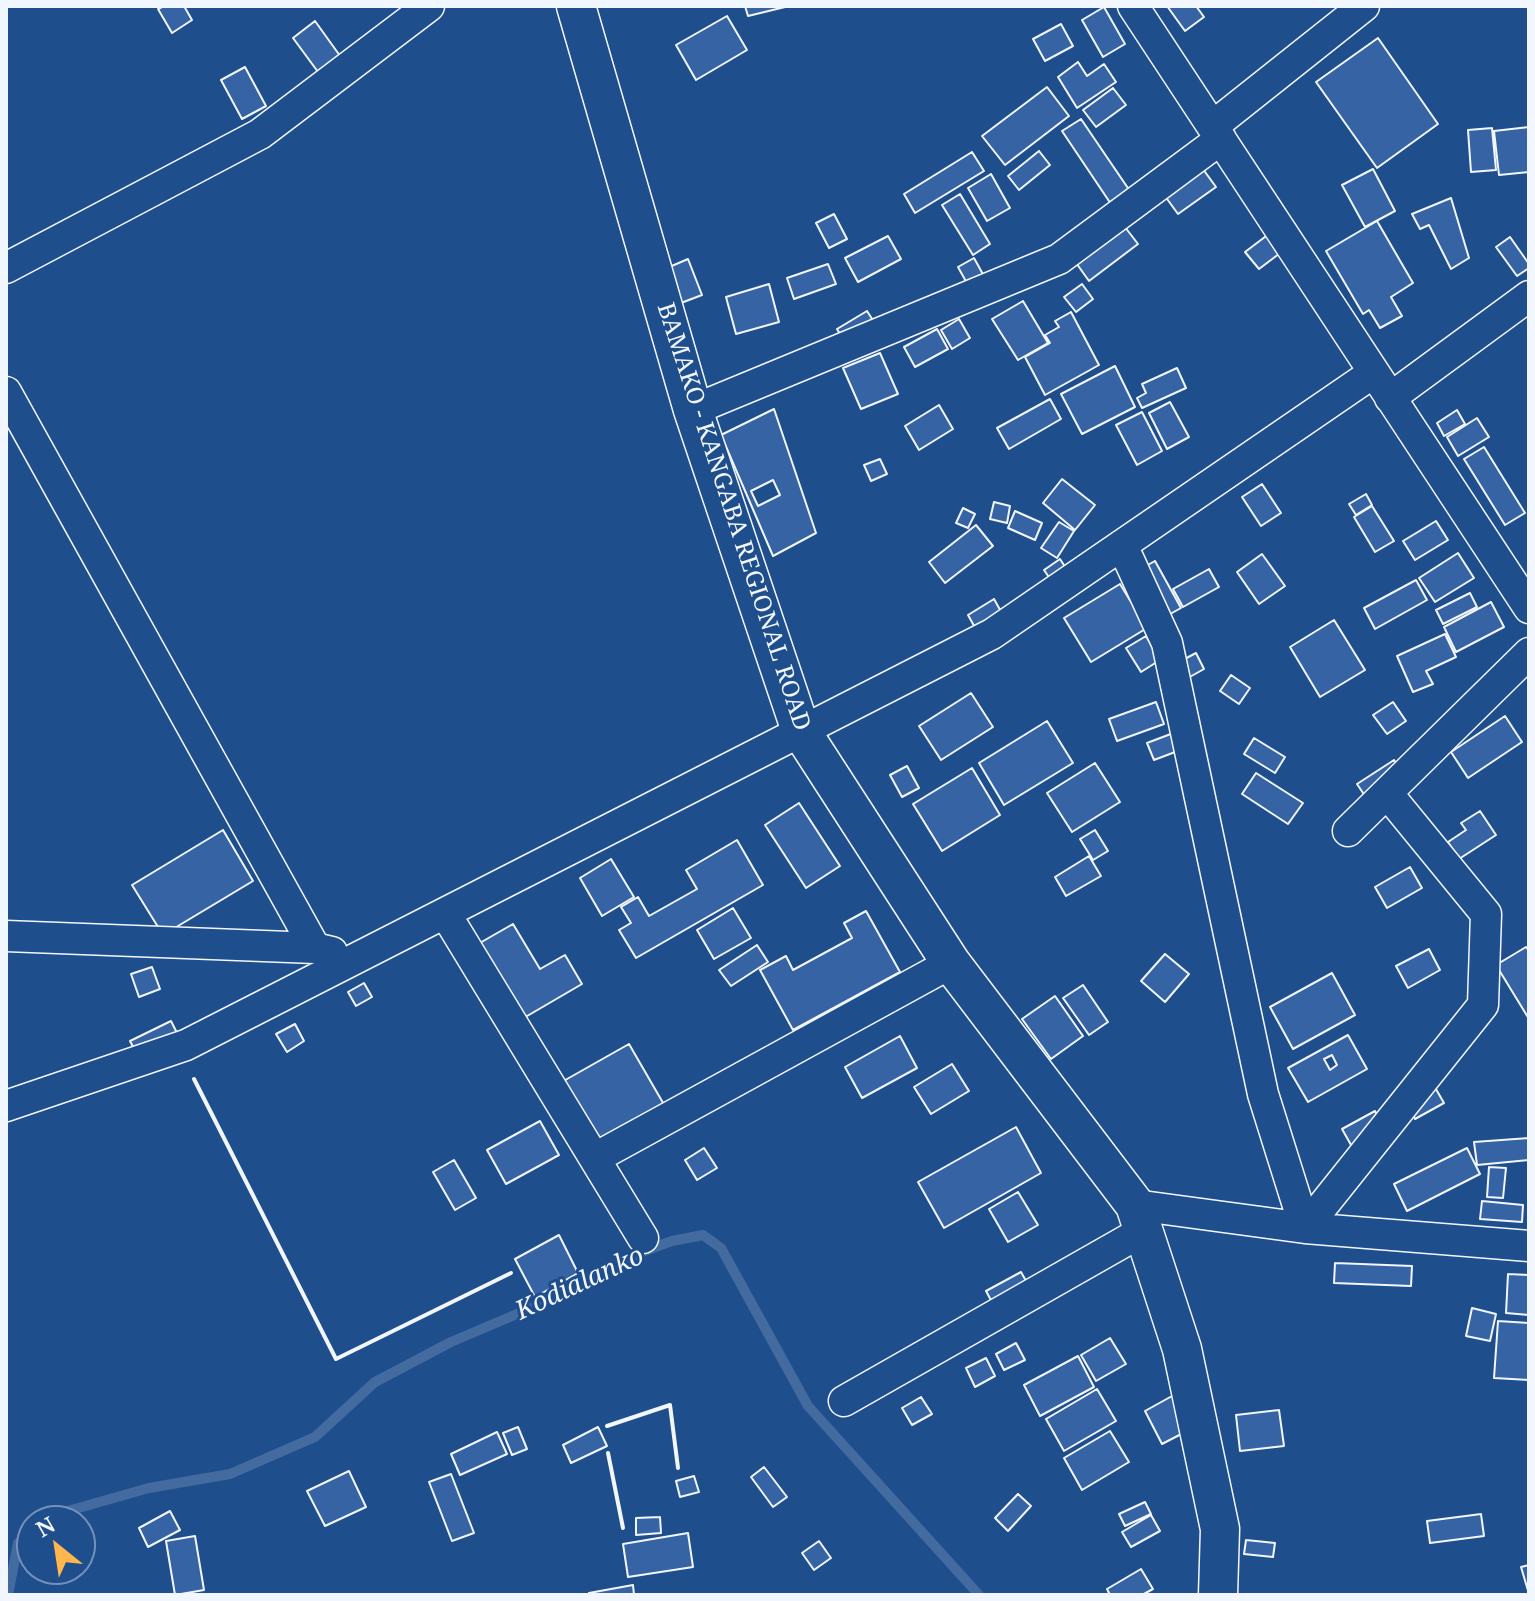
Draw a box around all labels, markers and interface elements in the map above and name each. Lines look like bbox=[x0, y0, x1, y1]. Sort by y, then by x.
street label: BAMAKO - KANGABA REGIONAL ROAD bbox=[650, 300, 816, 734]
water label: Kodialanko bbox=[511, 1241, 649, 1327]
north arrow bbox=[16, 1505, 96, 1585]
text: N bbox=[30, 1509, 60, 1543]

